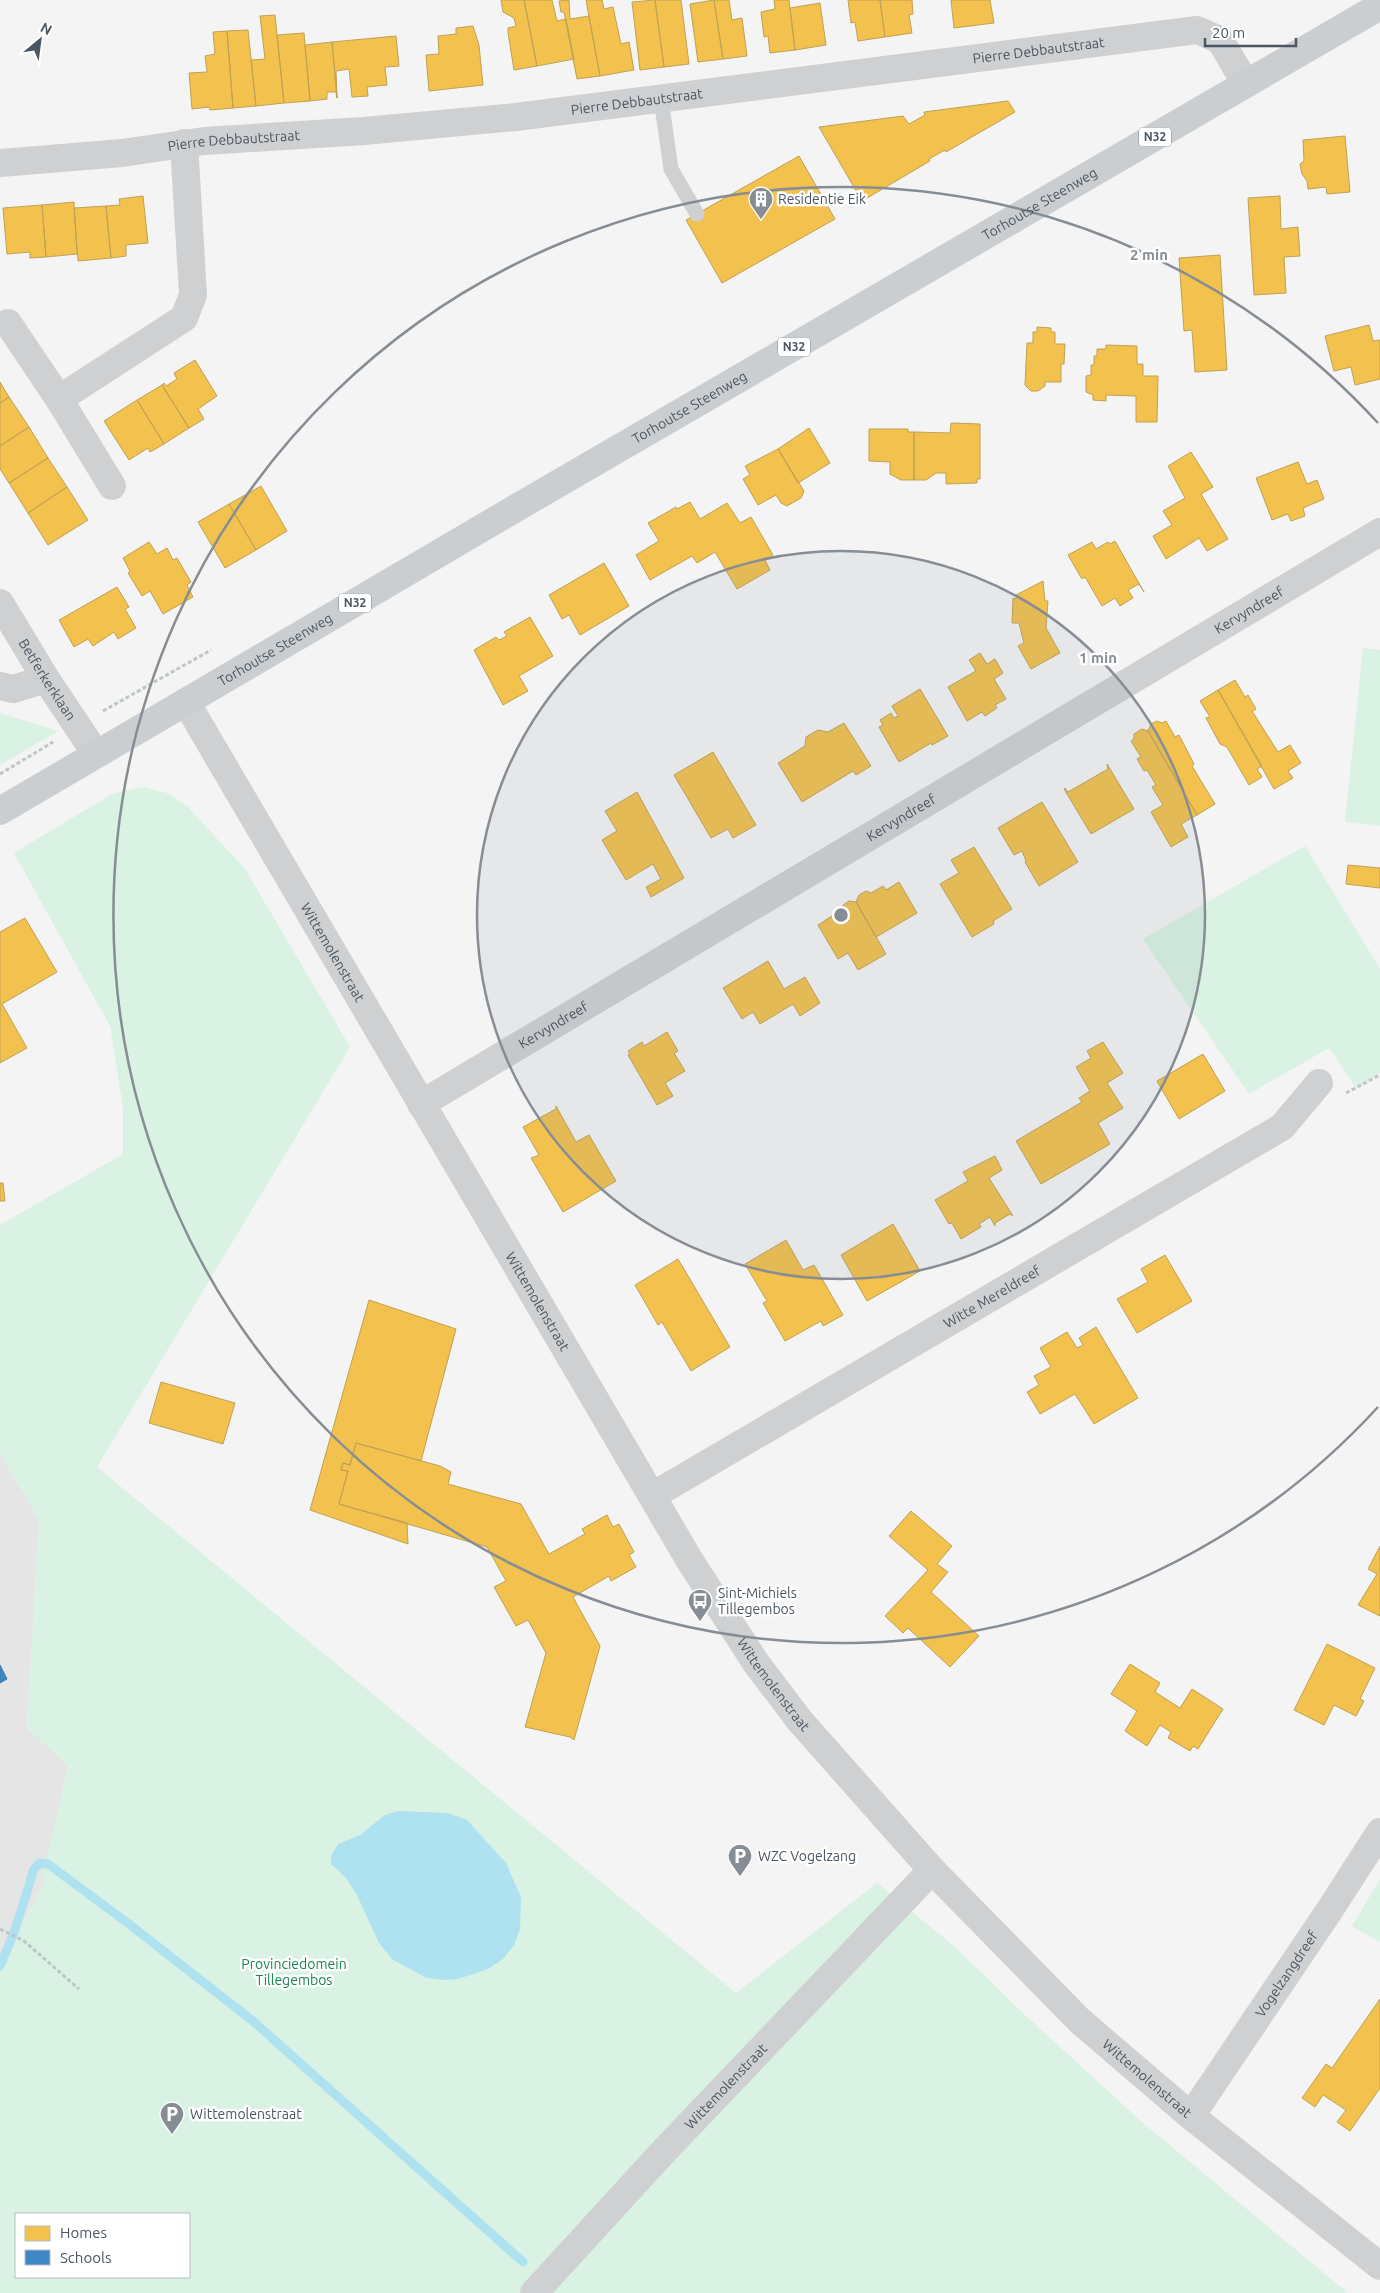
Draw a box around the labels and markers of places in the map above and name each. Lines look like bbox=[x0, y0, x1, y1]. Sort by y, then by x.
building icon: Residentie Eik bbox=[748, 186, 774, 220]
place label: Residentie Eik bbox=[778, 191, 866, 207]
centre of rings bbox=[832, 906, 850, 924]
place label: Sint-Michiels Tillegembos bbox=[718, 1585, 797, 1617]
bus stop icon: Sint-Michiels Tillegembos bbox=[687, 1588, 713, 1622]
parking icon: WZC Vogelzang bbox=[727, 1843, 753, 1877]
place label: WZC Vogelzang bbox=[758, 1848, 856, 1864]
parking icon: Wittemolenstraat bbox=[159, 2101, 185, 2135]
place label: Wittemolenstraat bbox=[190, 2106, 302, 2122]

